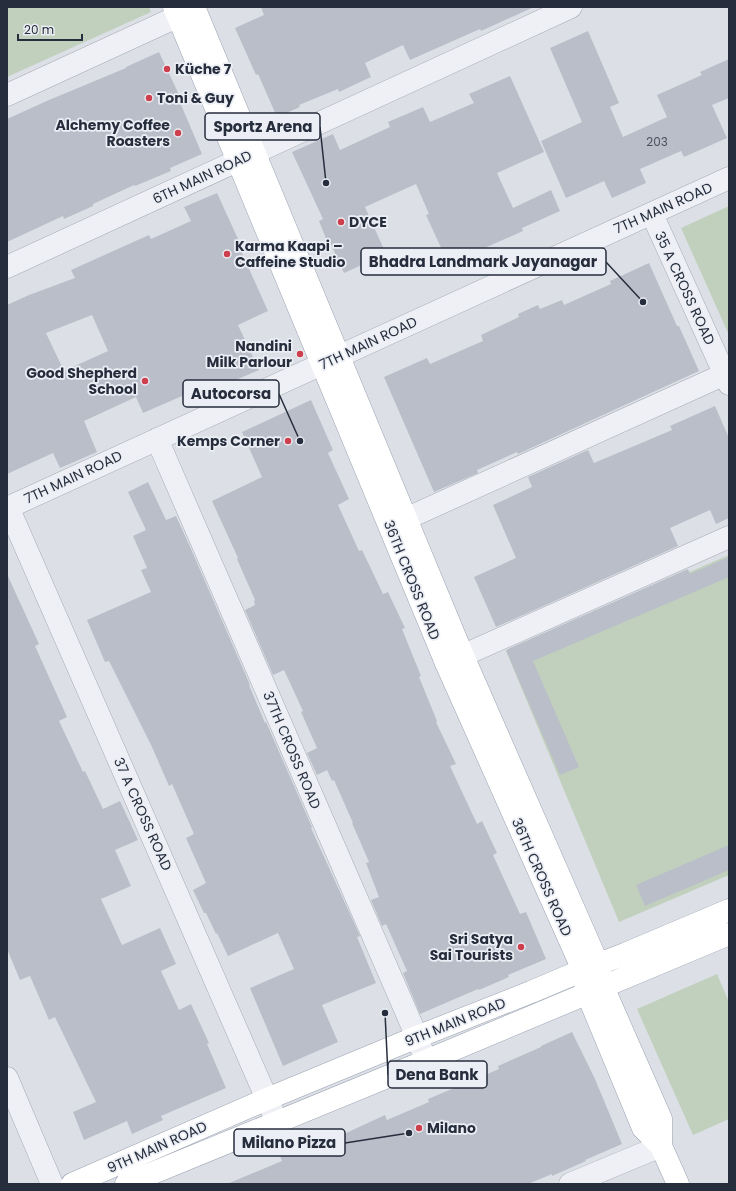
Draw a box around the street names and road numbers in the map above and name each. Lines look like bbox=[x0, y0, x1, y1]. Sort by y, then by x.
street label: 6TH MAIN ROAD bbox=[149, 145, 255, 209]
street label: 7TH MAIN ROAD bbox=[611, 177, 716, 239]
street label: 35 A CROSS ROAD bbox=[650, 228, 720, 348]
street label: 7TH MAIN ROAD bbox=[316, 311, 420, 374]
street label: 7TH MAIN ROAD bbox=[21, 445, 125, 508]
street label: 36TH CROSS ROAD bbox=[379, 517, 445, 643]
street label: 37TH CROSS ROAD bbox=[258, 688, 326, 812]
street label: 37 A CROSS ROAD bbox=[109, 754, 177, 874]
street label: 36TH CROSS ROAD bbox=[507, 815, 577, 939]
street label: 9TH MAIN ROAD bbox=[402, 993, 509, 1051]
street label: 9TH MAIN ROAD bbox=[104, 1116, 210, 1178]

